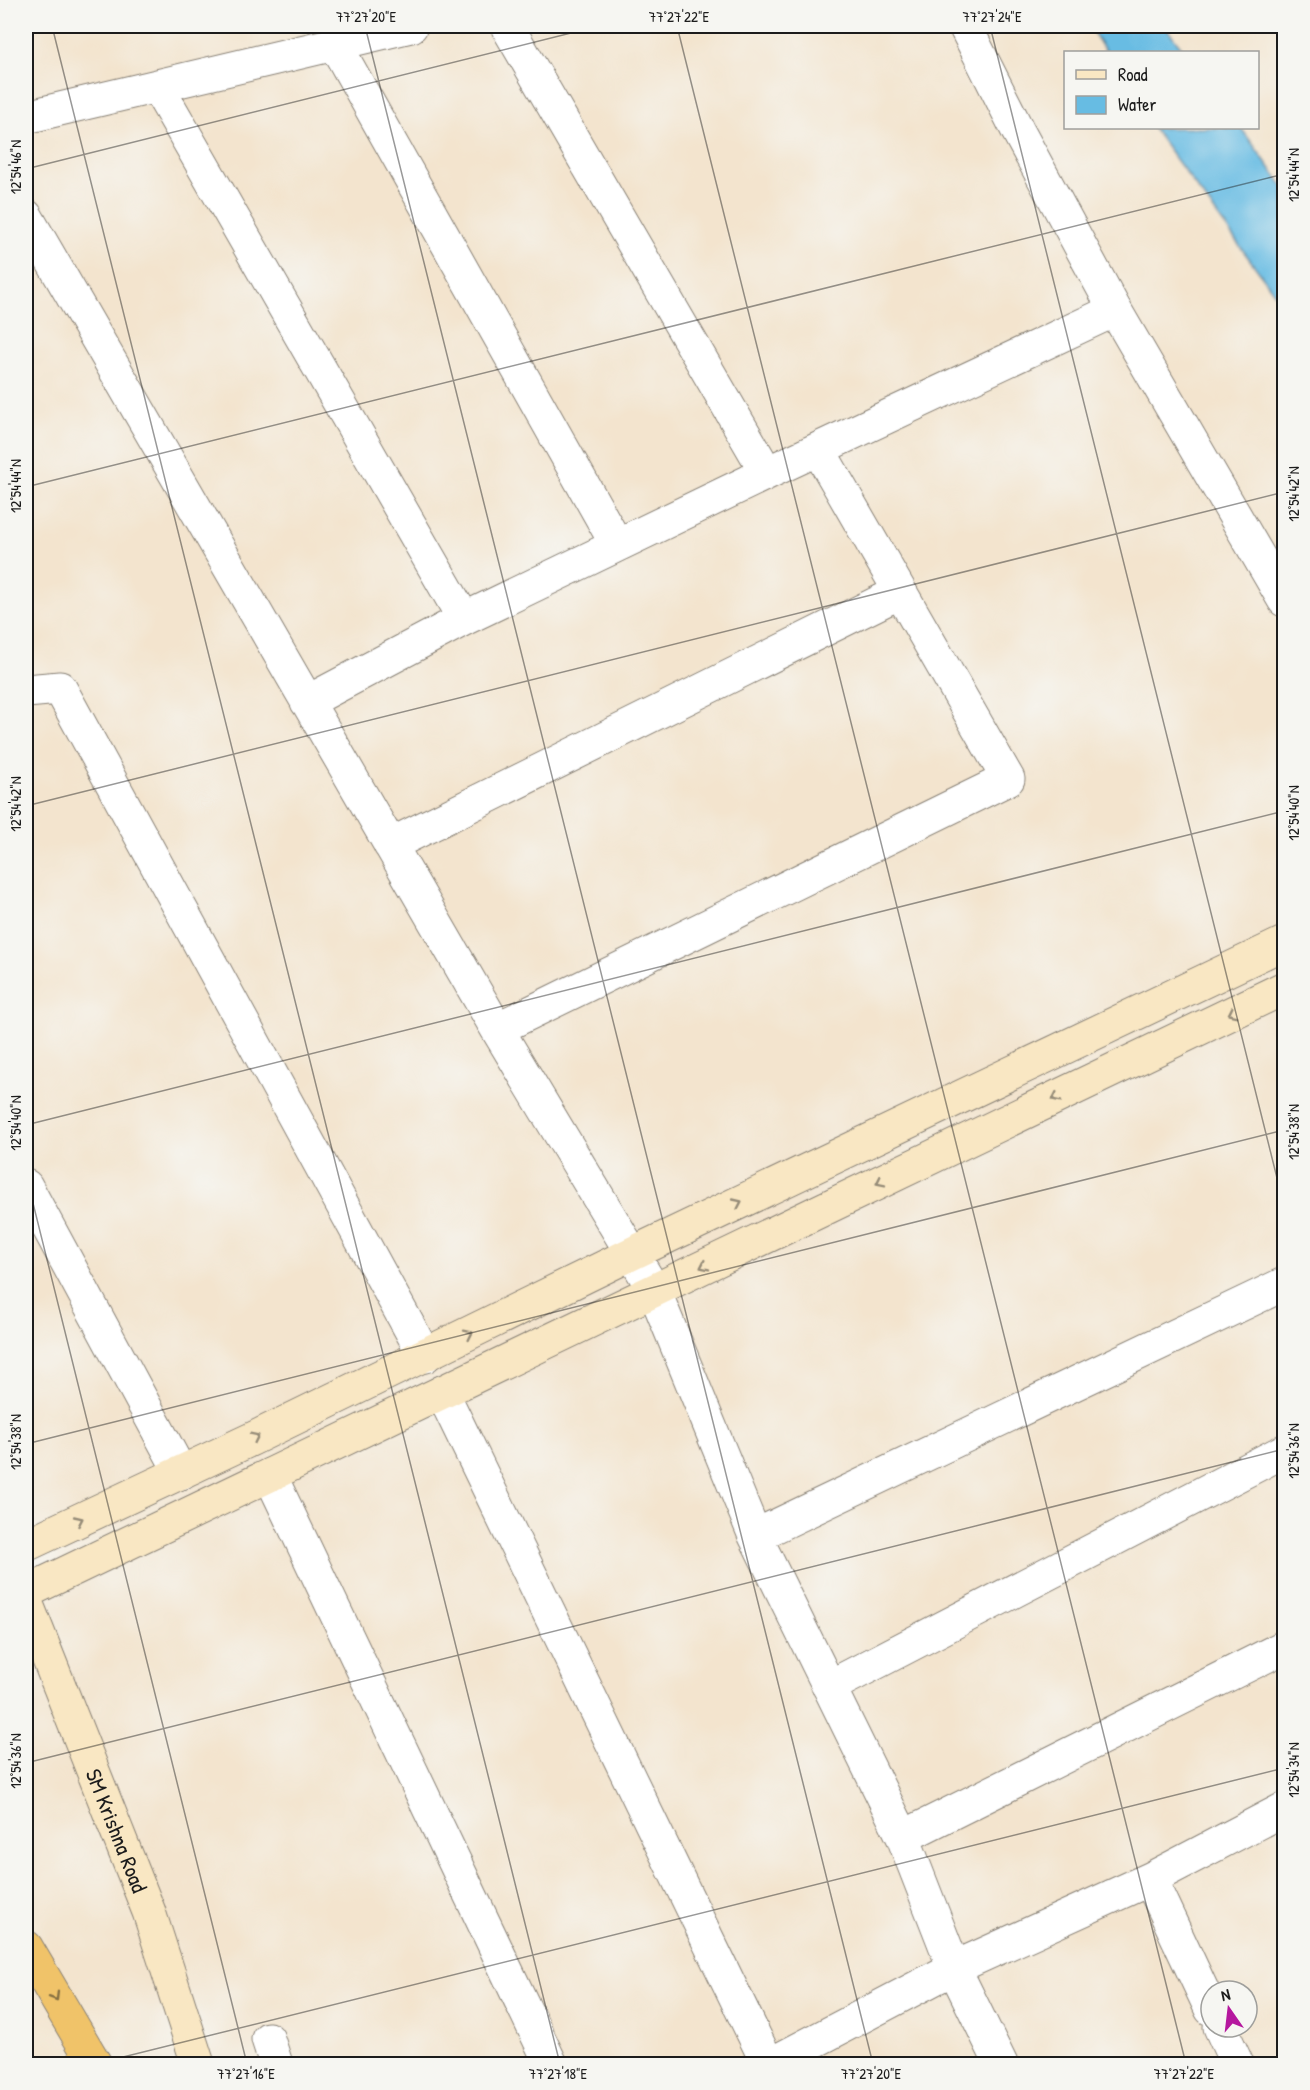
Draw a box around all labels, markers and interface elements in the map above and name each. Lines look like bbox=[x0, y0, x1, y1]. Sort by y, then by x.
text: 77°27'20"E bbox=[336, 6, 396, 27]
text: 77°27'22"E bbox=[649, 6, 710, 27]
text: 77°27'24"E bbox=[962, 6, 1022, 27]
legend bbox=[1064, 51, 1259, 129]
text: Road bbox=[1118, 62, 1148, 87]
text: Water bbox=[1118, 92, 1156, 117]
text: 12°54'46"N bbox=[5, 140, 26, 194]
text: 12°54'44"N bbox=[1283, 148, 1304, 202]
text: 12°54'44"N bbox=[5, 459, 26, 513]
text: 12°54'42"N bbox=[1283, 466, 1304, 522]
text: 12°54'42"N bbox=[5, 776, 26, 832]
text: 12°54'40"N bbox=[1283, 785, 1304, 841]
one-way arrow bbox=[1227, 1006, 1238, 1018]
one-way arrow bbox=[1051, 1090, 1062, 1102]
text: 12°54'40"N bbox=[5, 1095, 26, 1151]
text: 12°54'38"N bbox=[1283, 1104, 1304, 1160]
one-way arrow bbox=[876, 1175, 887, 1187]
one-way arrow bbox=[732, 1199, 743, 1211]
one-way arrow bbox=[700, 1259, 711, 1271]
one-way arrow bbox=[462, 1330, 473, 1341]
text: 12°54'38"N bbox=[5, 1414, 26, 1470]
text: 12°54'36"N bbox=[1283, 1423, 1304, 1479]
one-way arrow bbox=[249, 1433, 260, 1445]
one-way arrow bbox=[72, 1515, 83, 1527]
text: 12°54'36"N bbox=[5, 1733, 26, 1789]
text: 12°54'34"N bbox=[1283, 1742, 1304, 1798]
street label: SM Krishna Road bbox=[79, 1764, 155, 1897]
north arrow bbox=[1199, 1979, 1259, 2039]
text: N bbox=[1219, 1983, 1233, 2006]
one-way arrow bbox=[48, 1991, 59, 2001]
text: 77°27'16"E bbox=[217, 2063, 275, 2084]
text: 77°27'18"E bbox=[529, 2063, 588, 2084]
text: 77°27'20"E bbox=[841, 2063, 901, 2084]
text: 77°27'22"E bbox=[1154, 2063, 1215, 2084]

